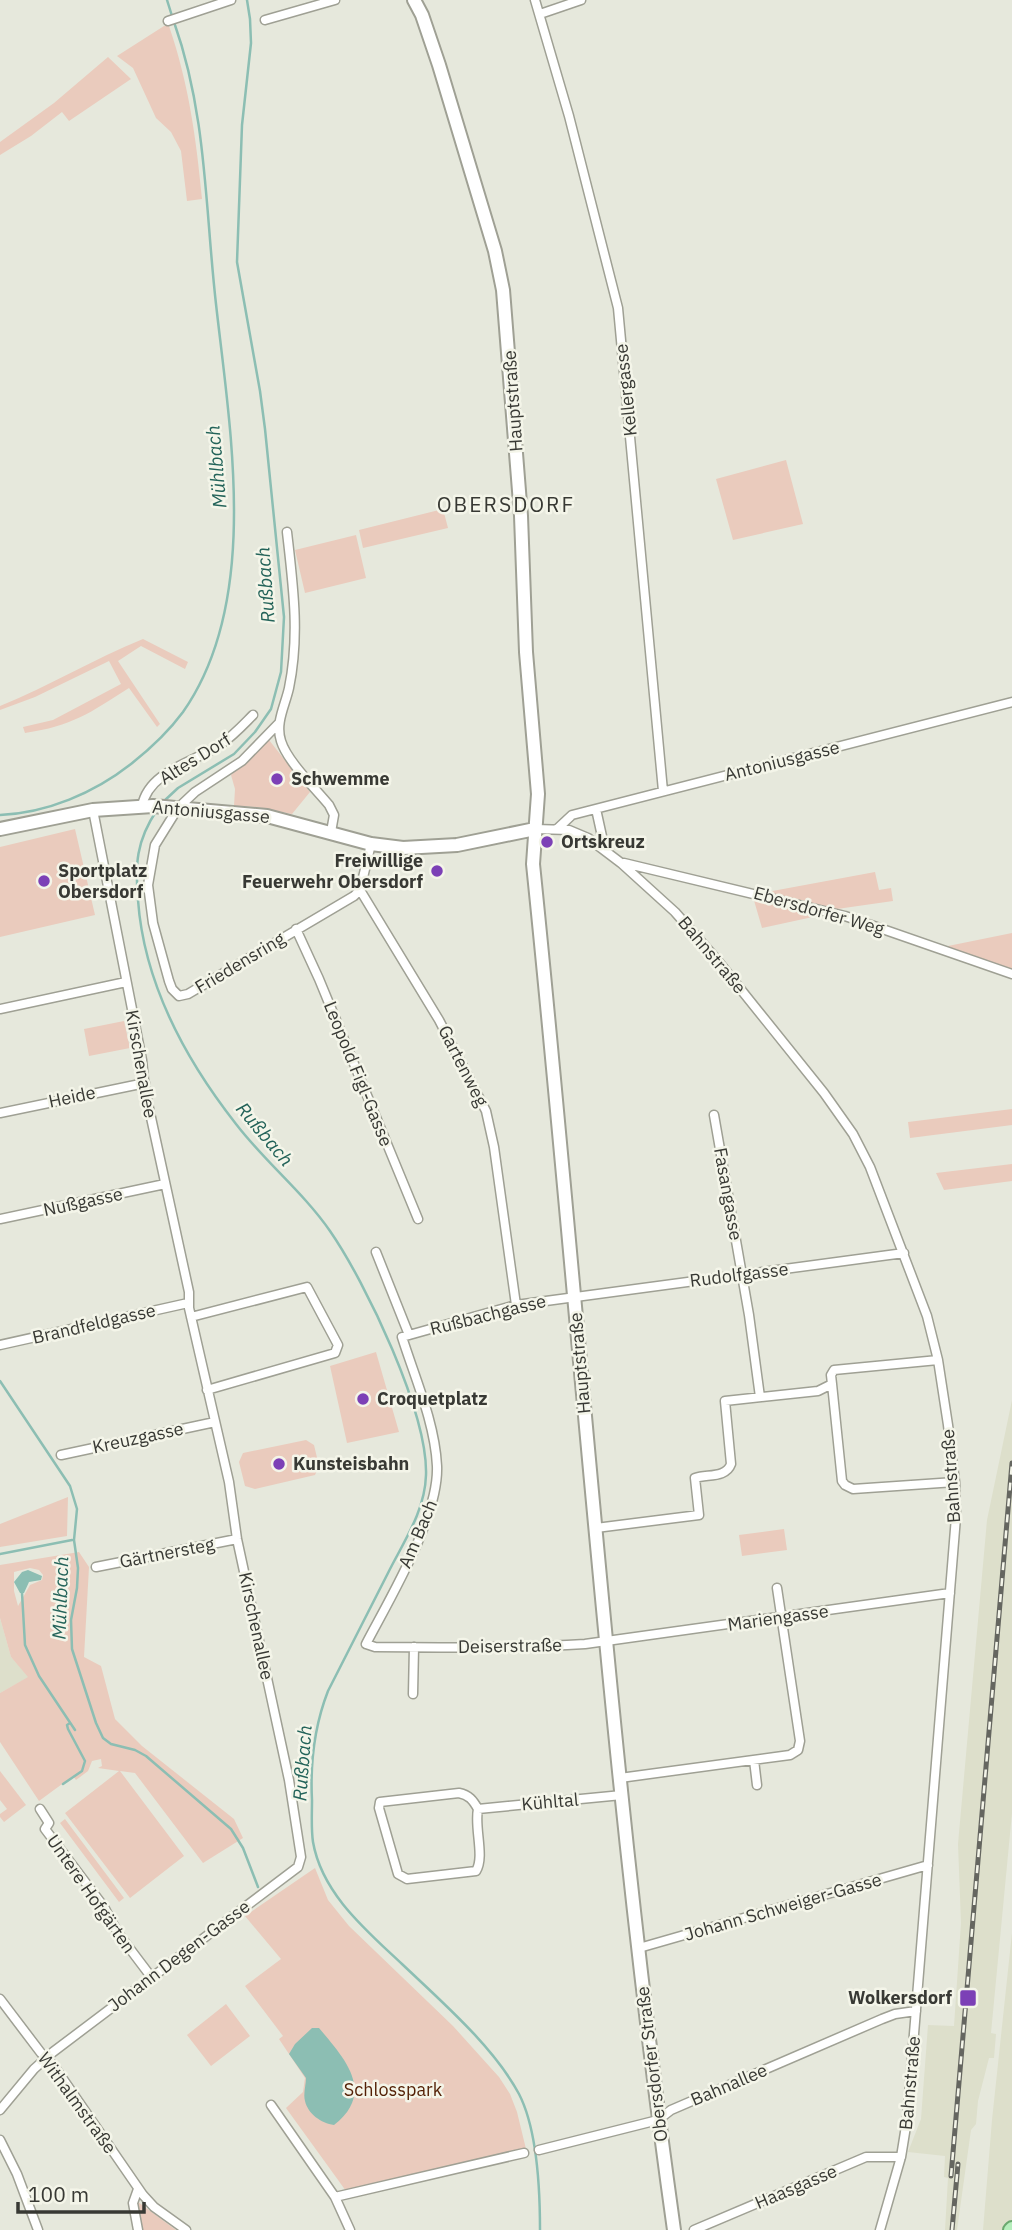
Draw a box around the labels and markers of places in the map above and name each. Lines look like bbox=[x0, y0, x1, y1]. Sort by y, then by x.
place label: Schwemme bbox=[291, 767, 390, 790]
marker: Schwemme bbox=[269, 771, 285, 787]
place label: Ortskreuz bbox=[561, 830, 645, 853]
marker: Ortskreuz bbox=[539, 834, 555, 850]
place label: Freiwillige Feuerwehr Obersdorf bbox=[242, 849, 423, 893]
place label: Sportplatz Obersdorf bbox=[58, 859, 147, 903]
marker: Freiwillige Feuerwehr Obersdorf bbox=[429, 863, 445, 879]
marker: Sportplatz Obersdorf bbox=[36, 873, 52, 889]
place label: Croquetplatz bbox=[377, 1387, 487, 1410]
marker: Croquetplatz bbox=[355, 1391, 371, 1407]
place label: Kunsteisbahn bbox=[293, 1452, 409, 1475]
marker: Kunsteisbahn bbox=[271, 1456, 287, 1472]
place label: Wolkersdorf bbox=[848, 1986, 952, 2009]
marker: Wolkersdorf bbox=[958, 1988, 978, 2008]

